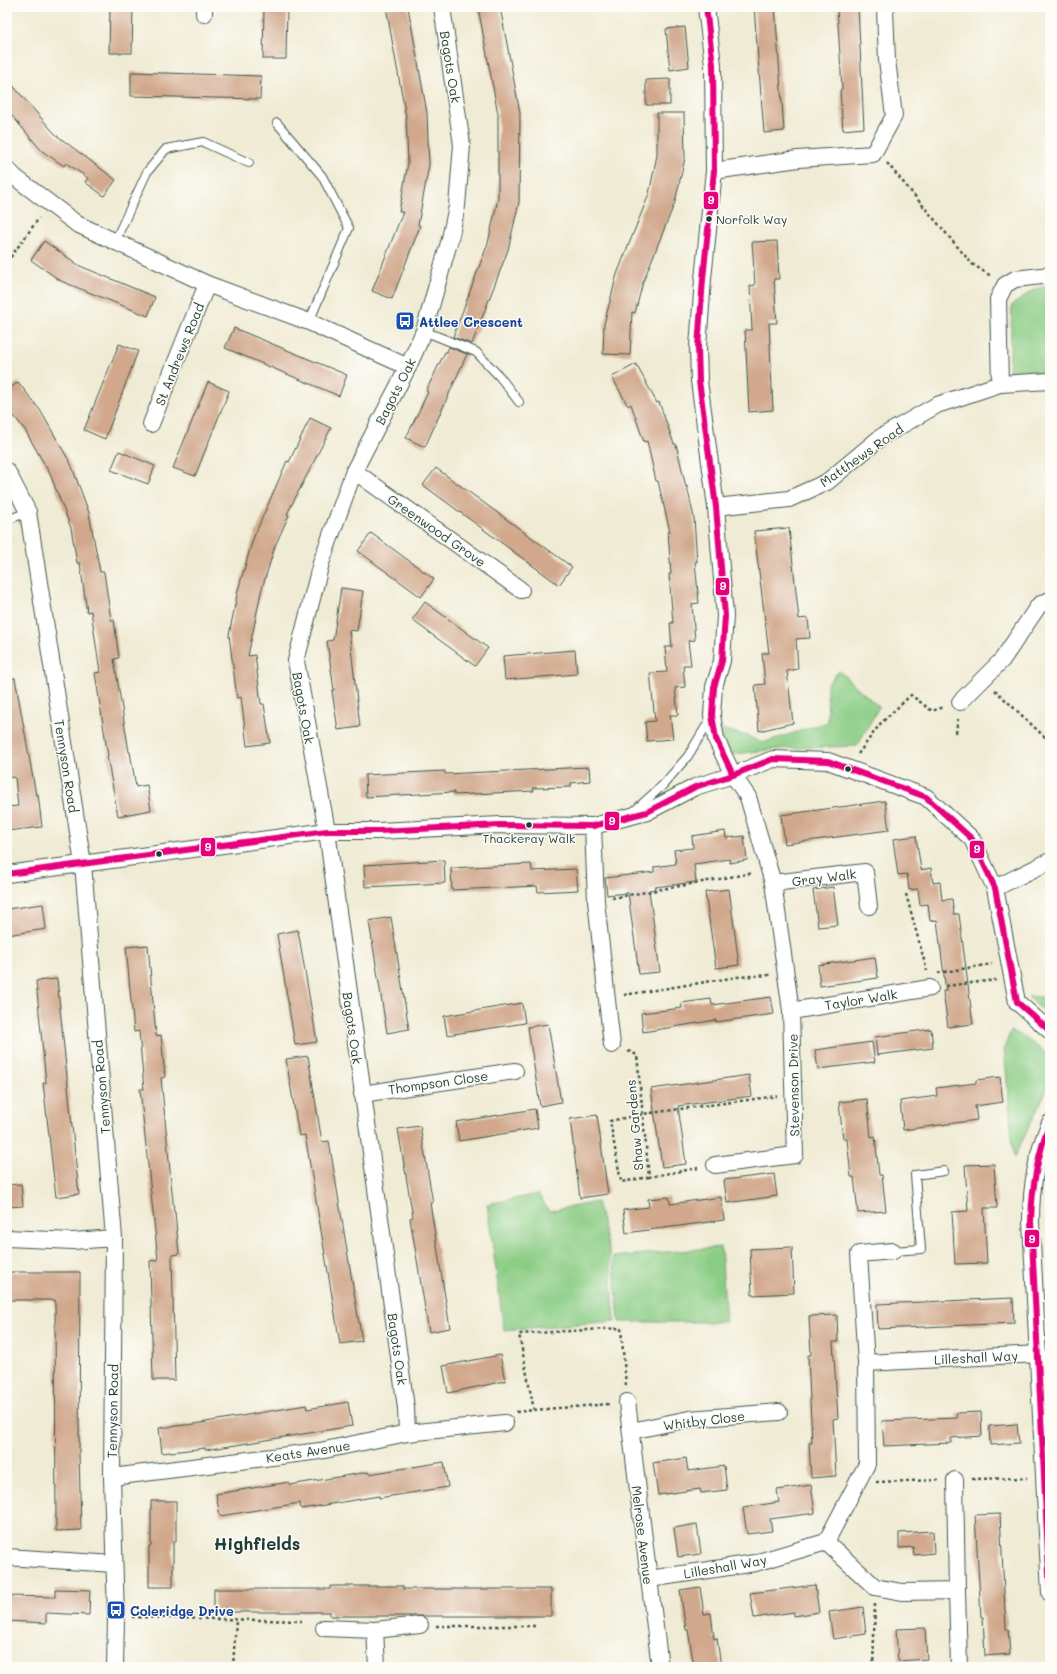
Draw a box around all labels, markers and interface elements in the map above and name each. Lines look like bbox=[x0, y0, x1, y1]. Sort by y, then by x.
street label: Bagots Oak bbox=[437, 30, 465, 104]
line badge: 9 bbox=[703, 191, 719, 210]
text: 9 bbox=[708, 192, 715, 207]
place label: Norfolk Way bbox=[716, 211, 787, 227]
marker: Norfolk Way bbox=[704, 214, 714, 224]
street label: St Andrews Road bbox=[151, 300, 207, 408]
bus stop icon: Attlee Crescent bbox=[394, 310, 416, 332]
place label: Attlee Crescent bbox=[419, 313, 523, 330]
street label: Bagots Oak bbox=[371, 355, 419, 427]
street label: Matthews Road bbox=[816, 420, 906, 490]
street label: Greenwood Grove bbox=[385, 490, 489, 570]
line badge: 9 bbox=[715, 577, 730, 596]
text: 9 bbox=[720, 578, 727, 593]
street label: Bagots Oak bbox=[289, 671, 319, 745]
street label: Tennyson Road bbox=[51, 718, 83, 814]
unlabelled marker bbox=[843, 764, 853, 774]
line badge: 9 bbox=[604, 811, 620, 831]
text: 9 bbox=[609, 813, 616, 828]
marker: Thackeray Walk bbox=[524, 820, 534, 830]
place label: Thackeray Walk bbox=[483, 830, 575, 846]
line badge: 9 bbox=[200, 837, 216, 857]
text: 9 bbox=[205, 839, 212, 854]
line badge: 9 bbox=[969, 840, 985, 859]
text: 9 bbox=[974, 841, 981, 856]
unlabelled marker bbox=[154, 849, 164, 859]
street label: Gray Walk bbox=[791, 865, 857, 889]
street label: Taylor Walk bbox=[823, 985, 899, 1013]
street label: Bagots Oak bbox=[340, 991, 367, 1065]
street label: Stevenson Drive bbox=[784, 1033, 802, 1137]
street label: Tennyson Road bbox=[88, 1039, 114, 1135]
street label: Thompson Close bbox=[387, 1067, 489, 1097]
street label: Shaw Gardens bbox=[622, 1079, 646, 1171]
line badge: 9 bbox=[1024, 1229, 1040, 1248]
text: 9 bbox=[1029, 1231, 1036, 1246]
street label: Bagots Oak bbox=[385, 1312, 412, 1386]
street label: Lilleshall Way bbox=[934, 1346, 1019, 1368]
street label: Tennyson Road bbox=[103, 1364, 121, 1458]
street label: Whitby Close bbox=[662, 1407, 746, 1433]
street label: Keats Avenue bbox=[265, 1436, 351, 1466]
street label: Melrose Avenue bbox=[629, 1485, 657, 1585]
district label: Highfields bbox=[214, 1532, 300, 1554]
street label: Lilleshall Way bbox=[682, 1550, 768, 1582]
bus stop icon: Coleridge Drive bbox=[105, 1599, 127, 1621]
place label: Coleridge Drive bbox=[130, 1602, 234, 1619]

